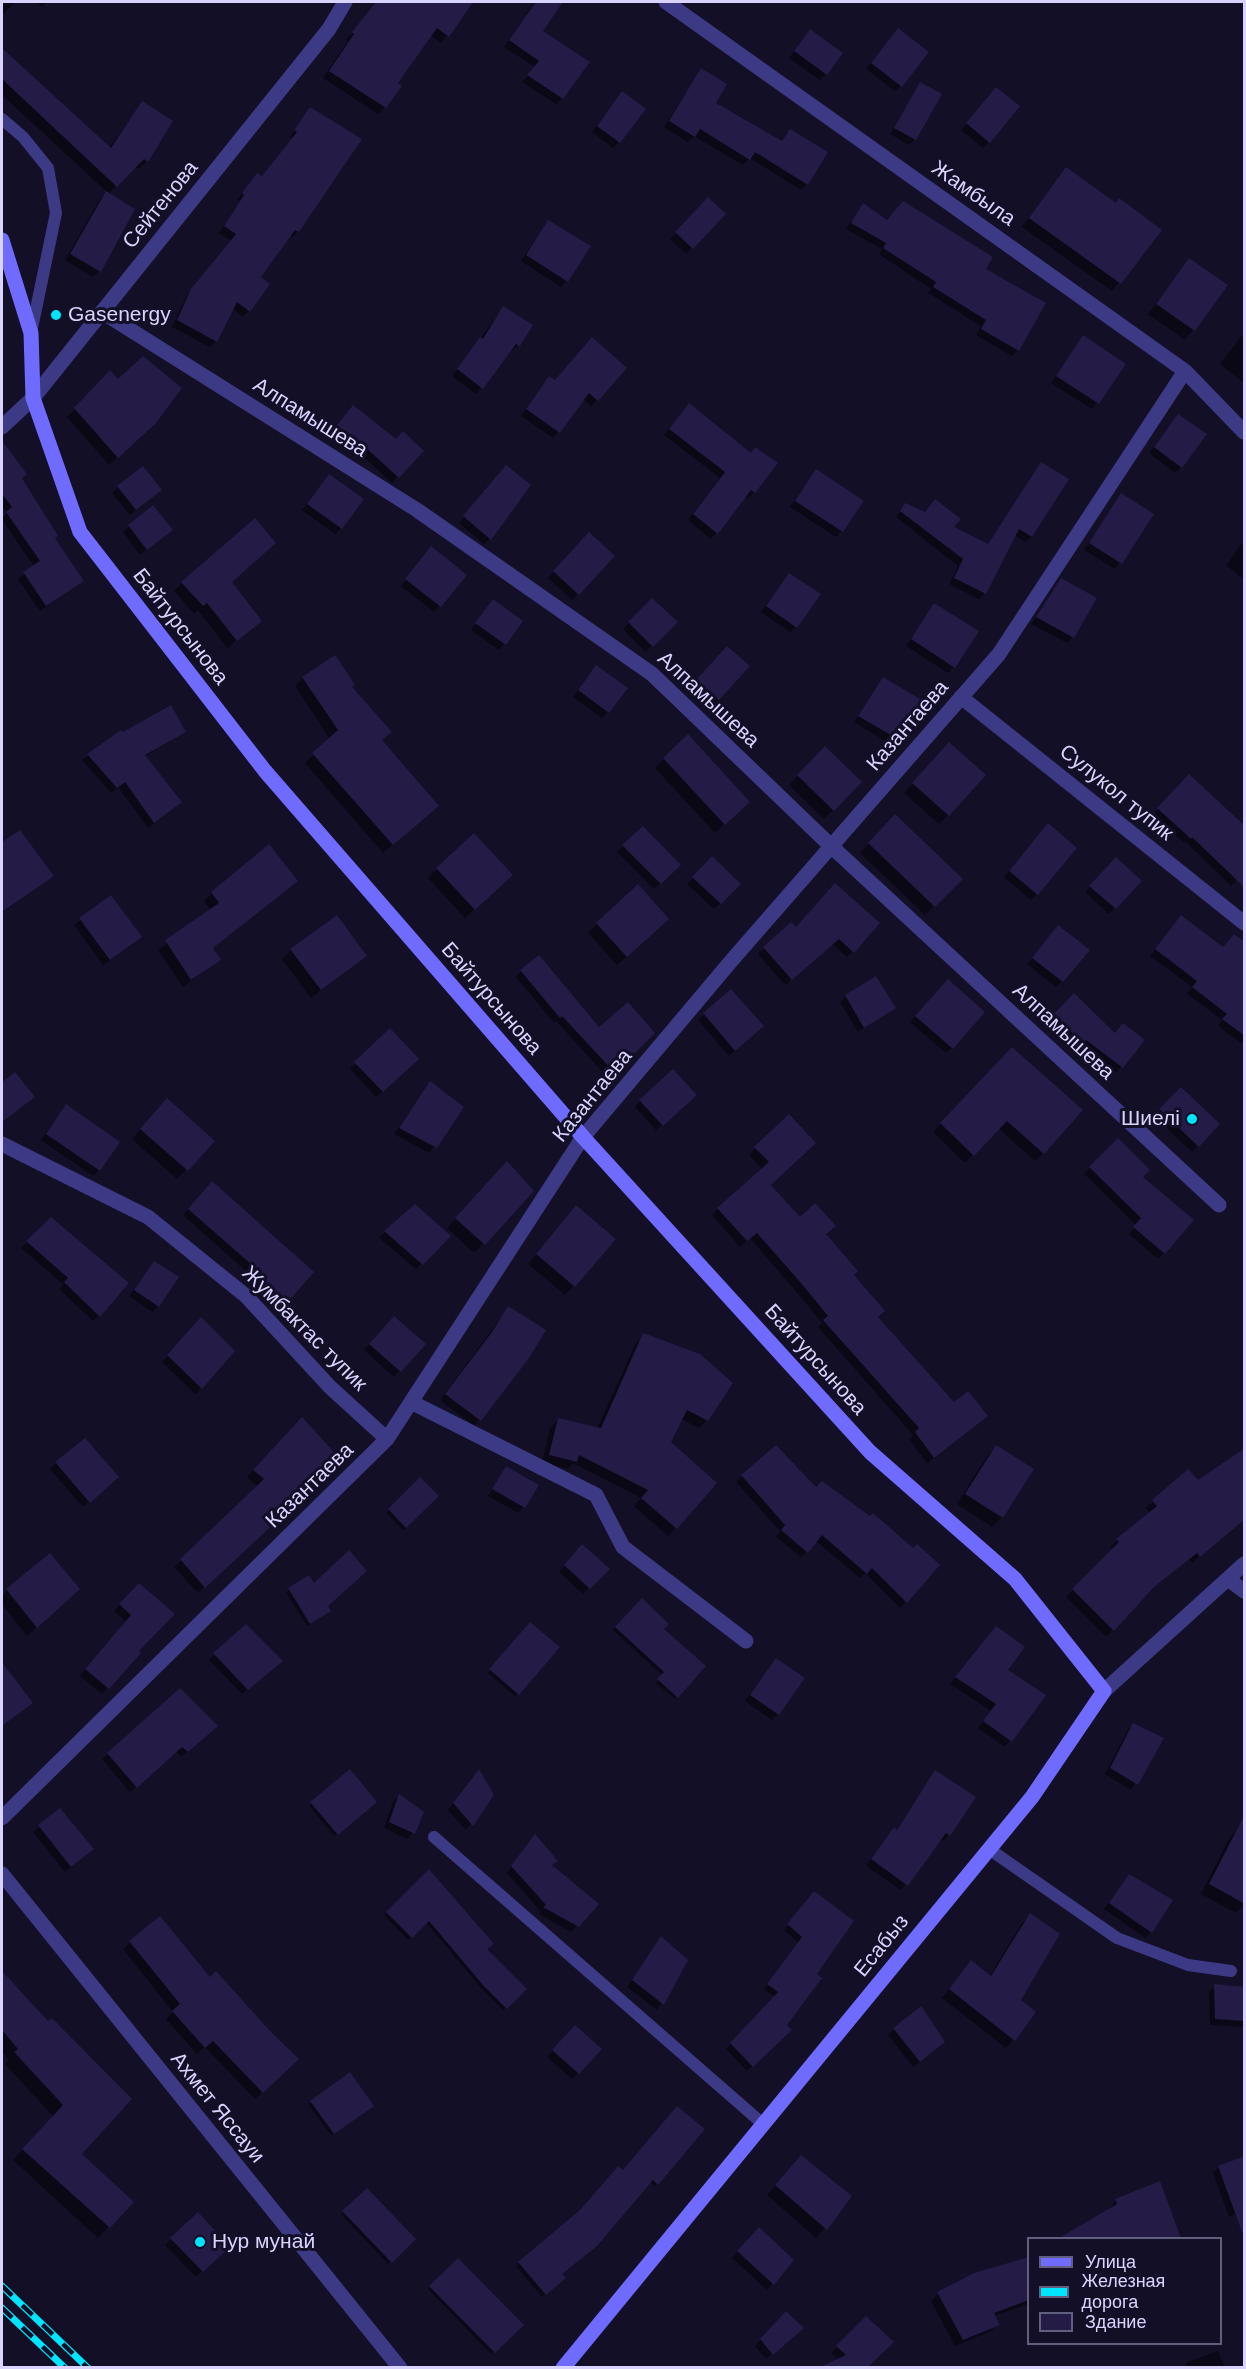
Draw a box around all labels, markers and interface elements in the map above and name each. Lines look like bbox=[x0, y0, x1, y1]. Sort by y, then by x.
street label: Сейтенова bbox=[118, 156, 204, 254]
street label: Жамбыла bbox=[926, 156, 1020, 232]
place label: Gasenergy bbox=[68, 302, 171, 328]
marker: Gasenergy bbox=[49, 308, 63, 322]
street label: Алпамышева bbox=[248, 373, 372, 463]
street label: Байтурсынова bbox=[127, 564, 233, 690]
street label: Алпамышева bbox=[652, 646, 764, 754]
street label: Казантаева bbox=[862, 675, 954, 777]
street label: Сулукол тупик bbox=[1054, 739, 1178, 847]
street label: Байтурсынова bbox=[435, 938, 547, 1060]
street label: Алпамышева bbox=[1007, 978, 1119, 1086]
street label: Казантаева bbox=[548, 1045, 638, 1147]
place label: Шиелі bbox=[1121, 1106, 1180, 1132]
marker: Шиелі bbox=[1185, 1112, 1199, 1126]
street label: Жумбактас тупик bbox=[236, 1261, 372, 1397]
street label: Байтурсынова bbox=[759, 1299, 871, 1421]
street label: Казантаева bbox=[261, 1438, 359, 1534]
street label: Есабыз bbox=[849, 1910, 915, 1982]
street label: Ахмет Яссауи bbox=[165, 2048, 269, 2168]
place label: Нур мунай bbox=[212, 2229, 315, 2255]
marker: Нур мунай bbox=[193, 2235, 207, 2249]
legend bbox=[1027, 2237, 1222, 2345]
text: Улица bbox=[1085, 2252, 1136, 2272]
text: Железная дорога bbox=[1081, 2271, 1165, 2312]
text: Здание bbox=[1085, 2312, 1146, 2332]

